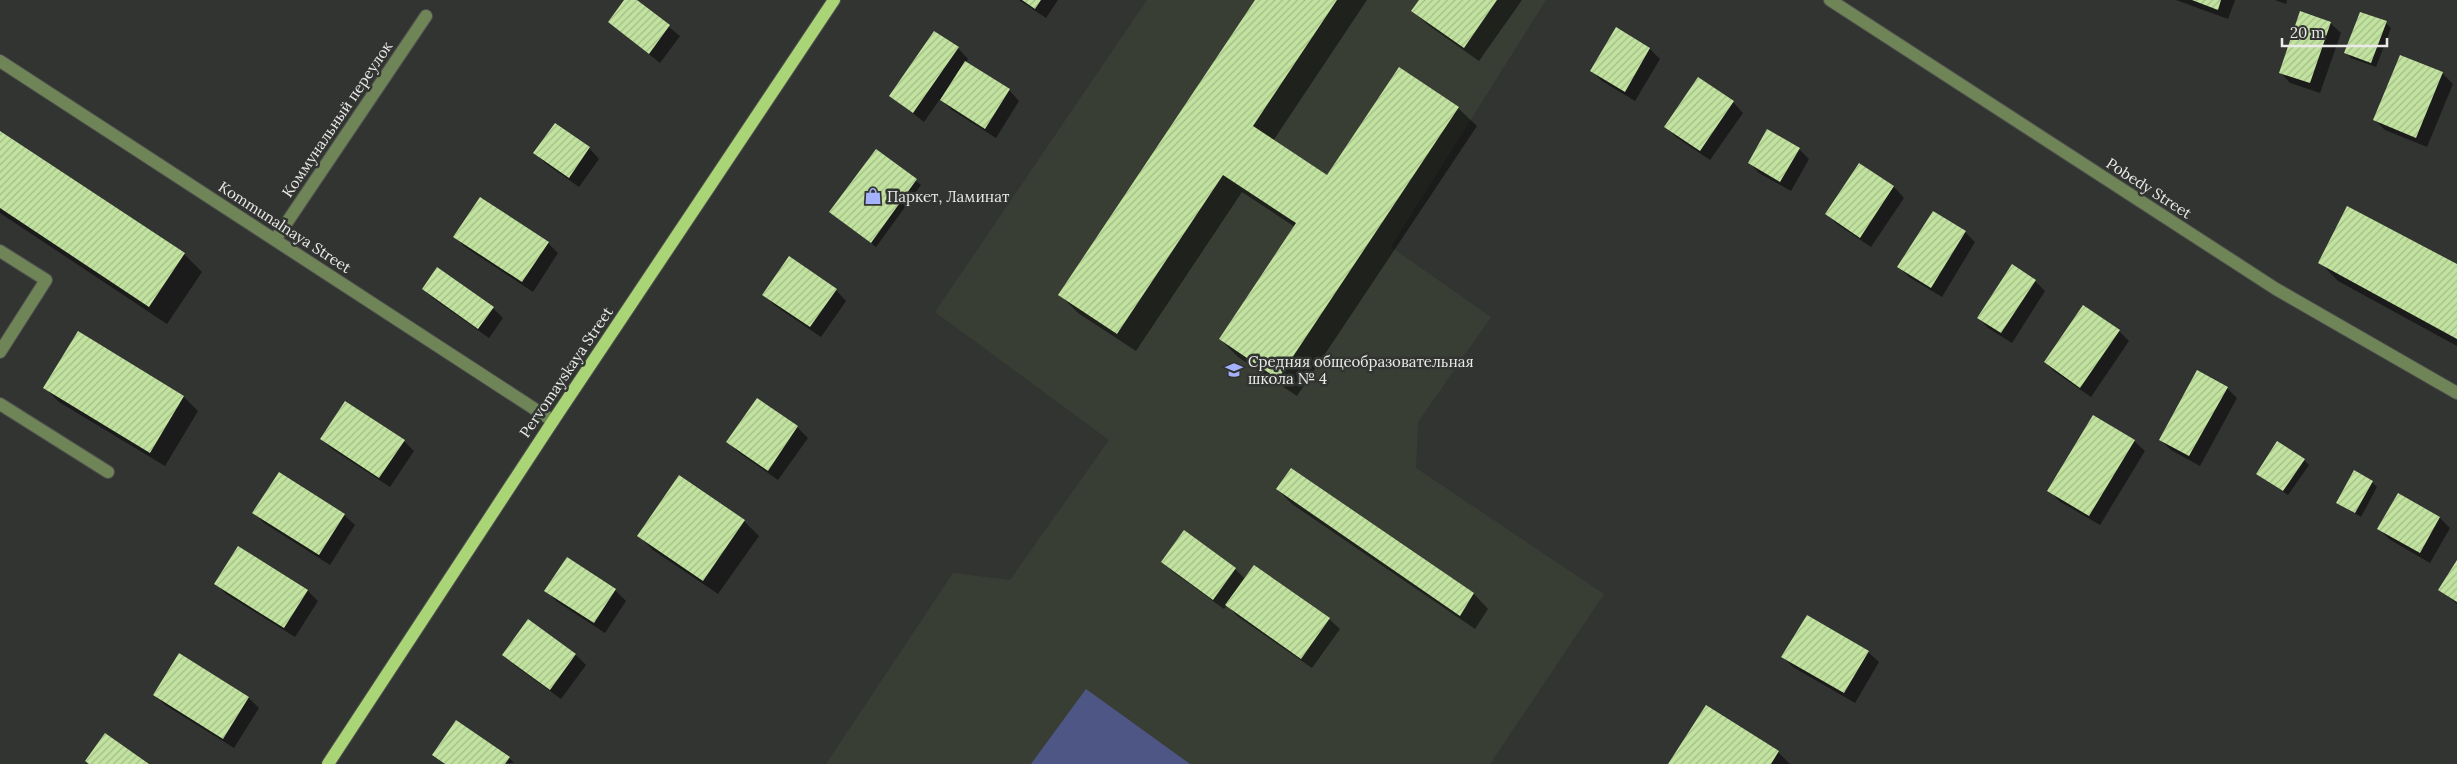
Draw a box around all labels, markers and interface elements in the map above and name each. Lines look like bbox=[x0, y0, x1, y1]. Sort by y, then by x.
scale bar bbox=[2282, 15, 2387, 47]
text: 20 m bbox=[2290, 23, 2325, 42]
street label: Коммунальный переулок bbox=[278, 37, 396, 201]
street label: Pobedy Street bbox=[2103, 153, 2195, 223]
street label: Kommunalnaya Street bbox=[215, 177, 355, 277]
shop icon: Паркет, Ламинат bbox=[863, 186, 883, 206]
place label: Паркет, Ламинат bbox=[887, 187, 1010, 206]
street label: Pervomayskaya Street bbox=[515, 303, 617, 441]
place label: Средняя общеобразовательная школа № 4 bbox=[1248, 352, 1474, 388]
school or university icon: Средняя общеобразовательная школа № 4 bbox=[1224, 360, 1244, 380]

